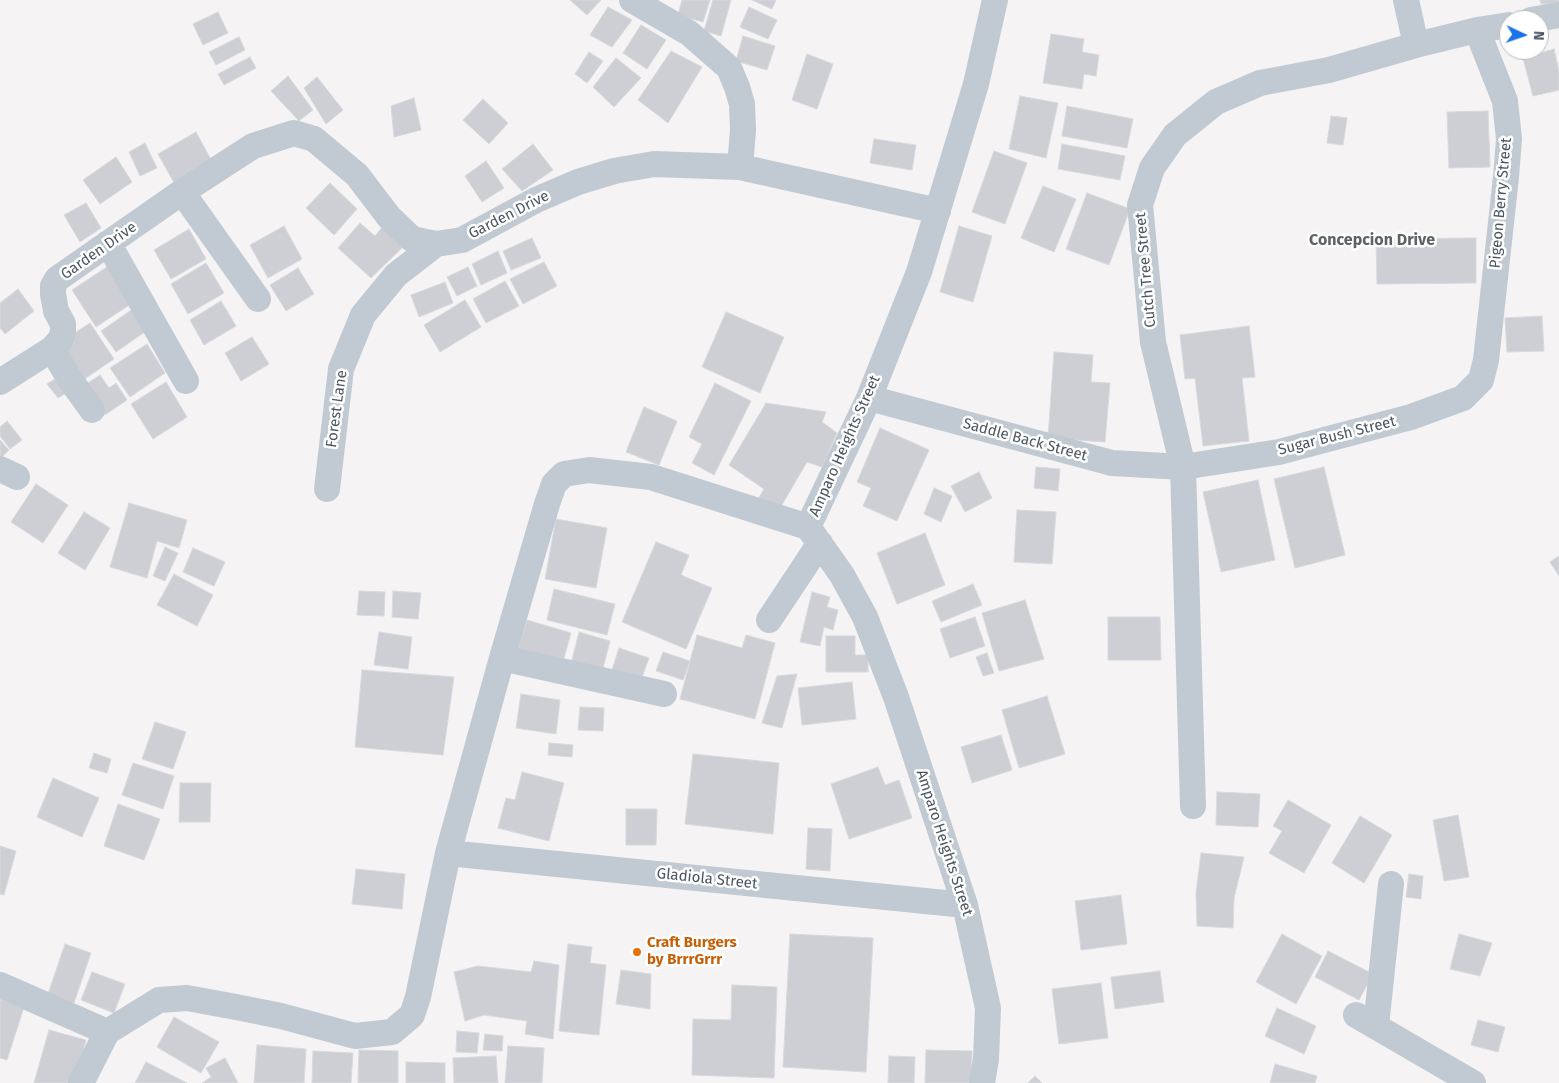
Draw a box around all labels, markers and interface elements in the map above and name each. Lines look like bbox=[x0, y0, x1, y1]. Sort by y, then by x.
north arrow bbox=[1499, 10, 1549, 60]
text: N bbox=[1530, 31, 1547, 41]
street label: Pigeon Berry Street bbox=[1486, 137, 1516, 269]
street label: Garden Drive bbox=[466, 187, 552, 243]
street label: Cutch Tree Street bbox=[1132, 212, 1160, 328]
street label: Garden Drive bbox=[58, 218, 140, 284]
district label: Concepcion Drive bbox=[1309, 231, 1435, 251]
street label: Forest Lane bbox=[323, 369, 351, 449]
street label: Amparo Heights Street bbox=[806, 373, 884, 519]
street label: Sugar Bush Street bbox=[1276, 413, 1398, 459]
street label: Saddle Back Street bbox=[961, 415, 1089, 465]
street label: Amparo Heights Street bbox=[912, 768, 976, 918]
street label: Gladiola Street bbox=[656, 865, 758, 893]
place label: Craft Burgers by BrrrGrrr bbox=[647, 934, 737, 969]
marker: Craft Burgers by BrrrGrrr bbox=[631, 946, 643, 958]

